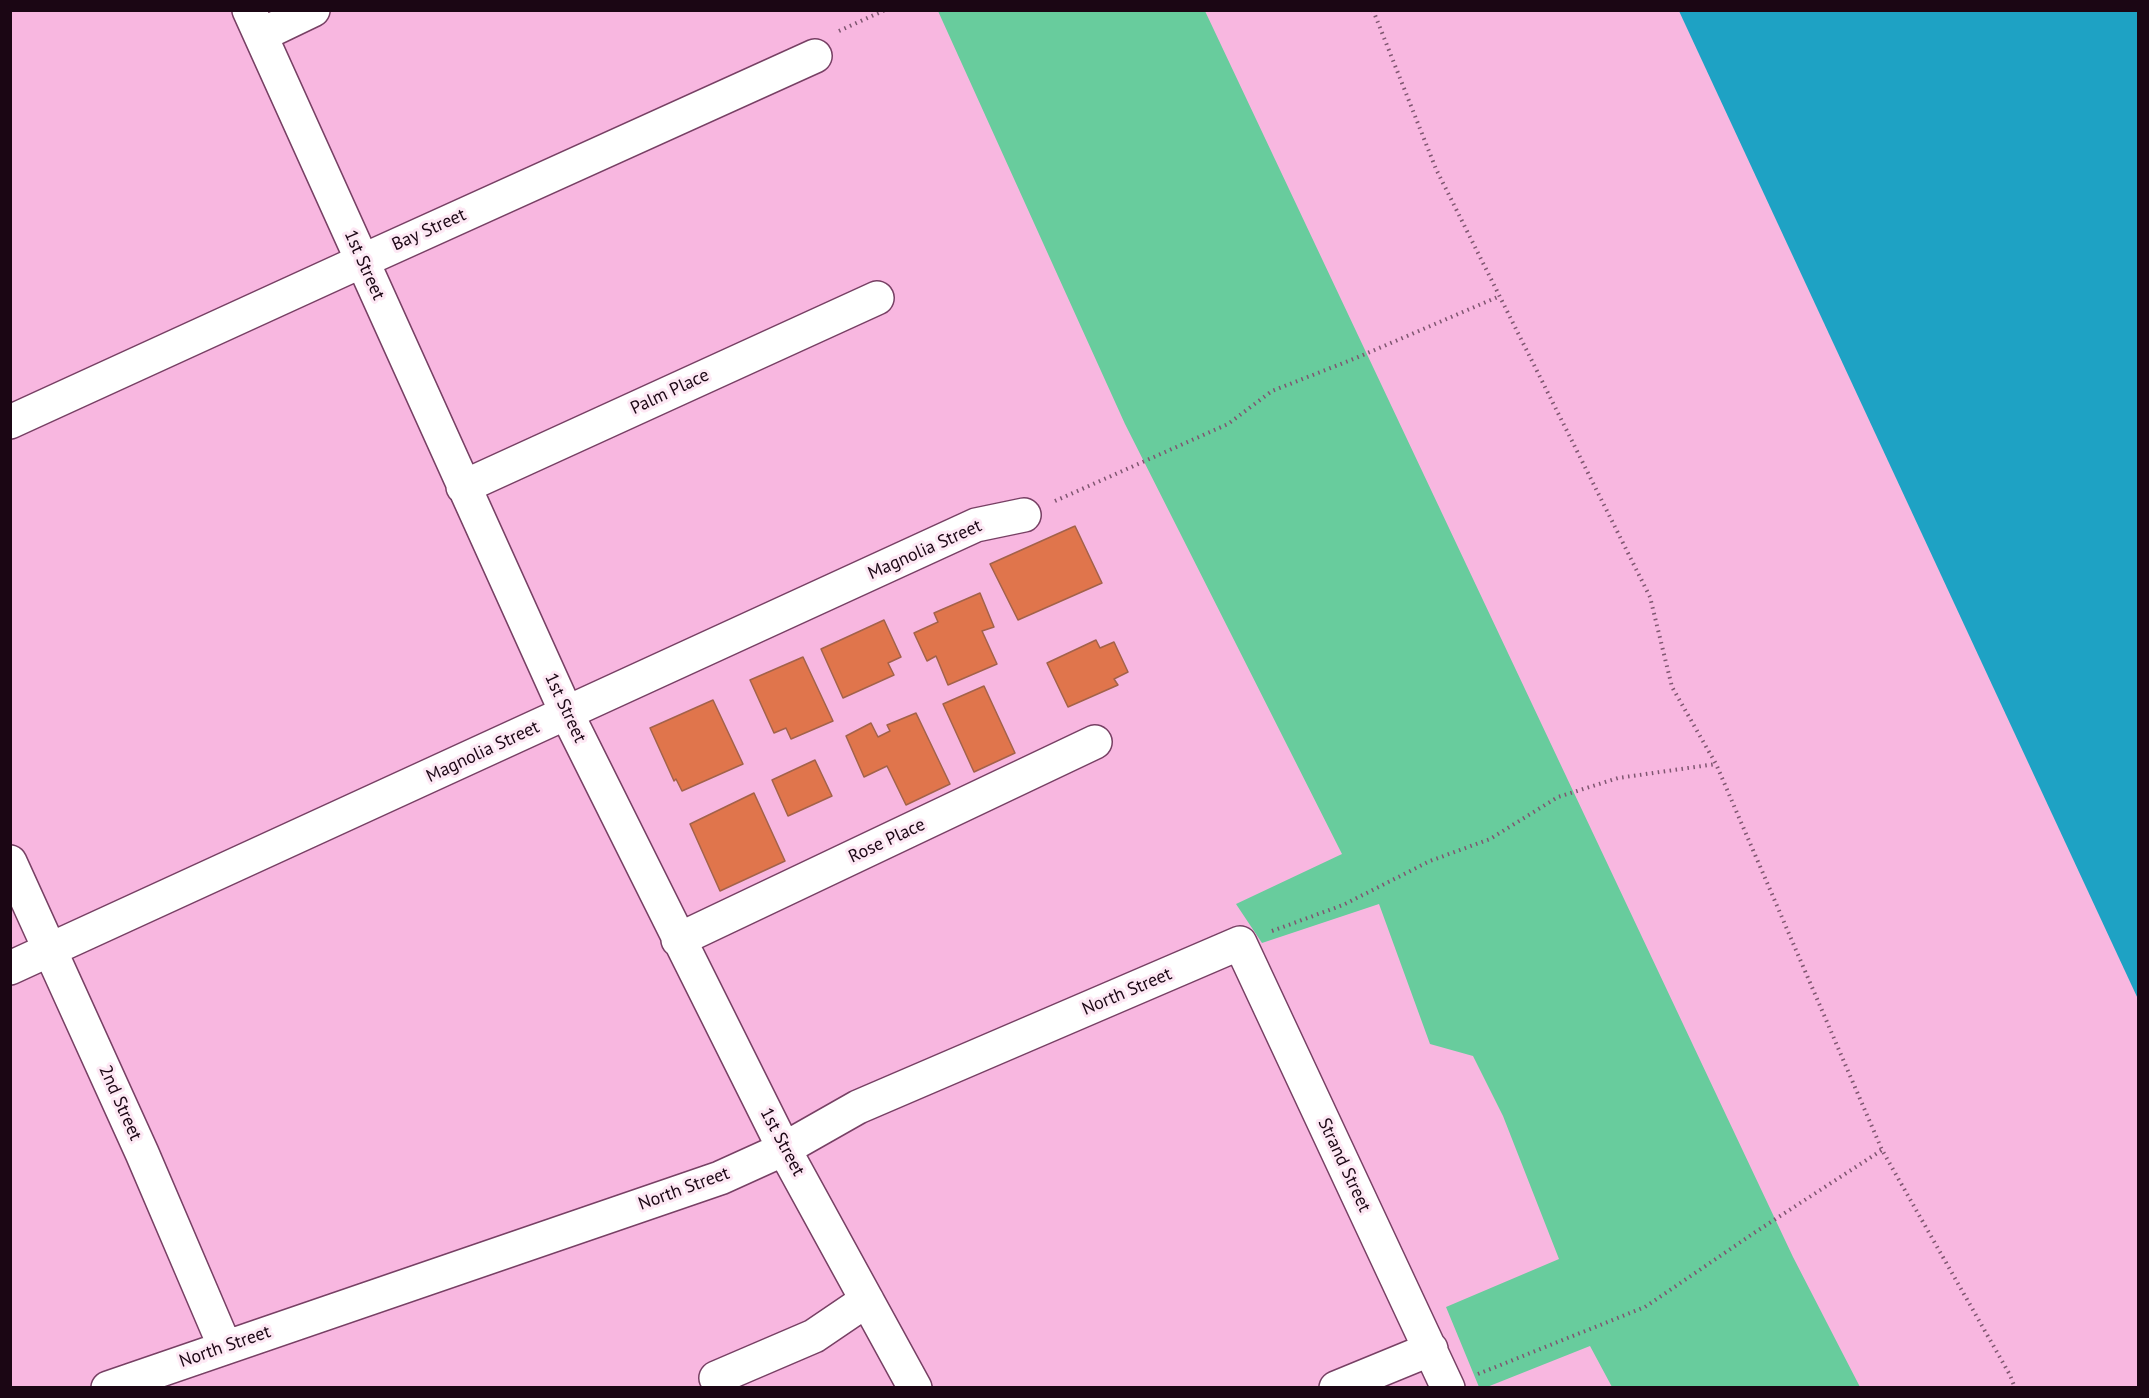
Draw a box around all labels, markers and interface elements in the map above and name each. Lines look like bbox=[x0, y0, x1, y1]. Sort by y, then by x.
street label: Bay Street bbox=[389, 204, 469, 256]
street label: 1st Street bbox=[339, 227, 389, 303]
street label: Palm Place bbox=[627, 364, 713, 420]
street label: Magnolia Street bbox=[865, 515, 985, 585]
street label: 1st Street bbox=[540, 670, 590, 746]
street label: Magnolia Street bbox=[423, 716, 543, 788]
street label: Rose Place bbox=[845, 814, 929, 868]
street label: North Street bbox=[1079, 963, 1175, 1021]
street label: 2nd Street bbox=[94, 1062, 146, 1144]
street label: 1st Street bbox=[755, 1104, 809, 1180]
street label: Strand Street bbox=[1313, 1115, 1375, 1215]
street label: North Street bbox=[636, 1163, 732, 1215]
street label: North Street bbox=[177, 1321, 273, 1373]

